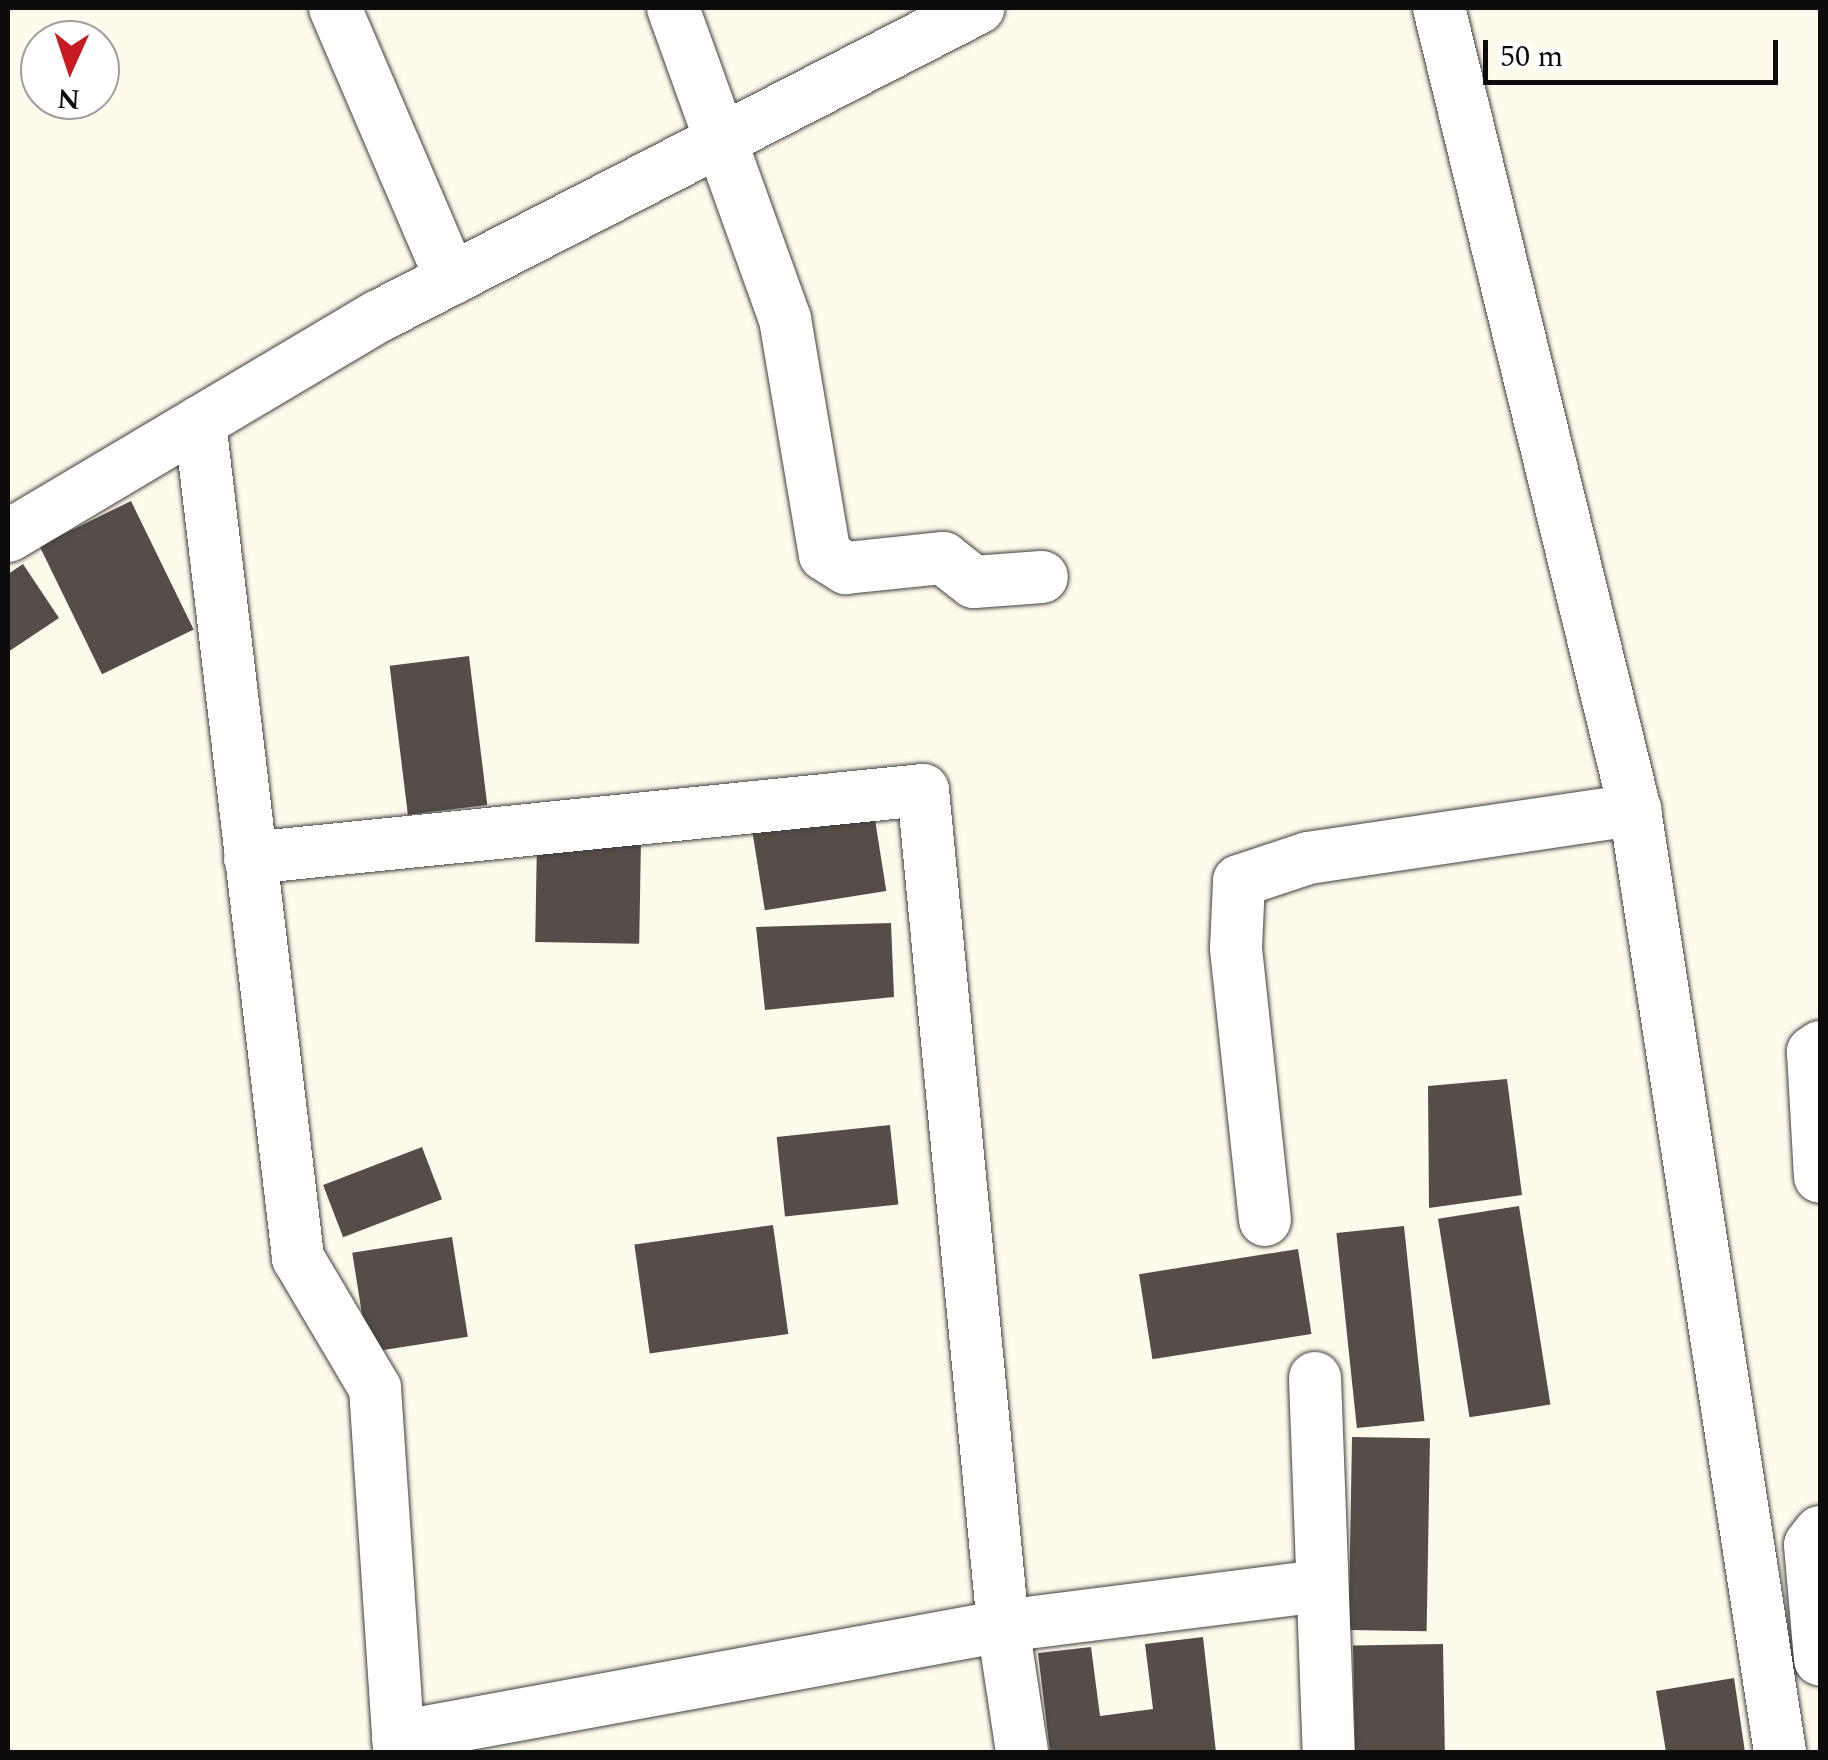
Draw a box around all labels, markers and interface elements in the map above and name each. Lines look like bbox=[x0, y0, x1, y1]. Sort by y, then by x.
north arrow bbox=[20, 20, 120, 120]
scale bar bbox=[1488, 20, 1783, 82]
text: 50 m bbox=[1500, 34, 1563, 80]
text: N bbox=[56, 76, 81, 121]

